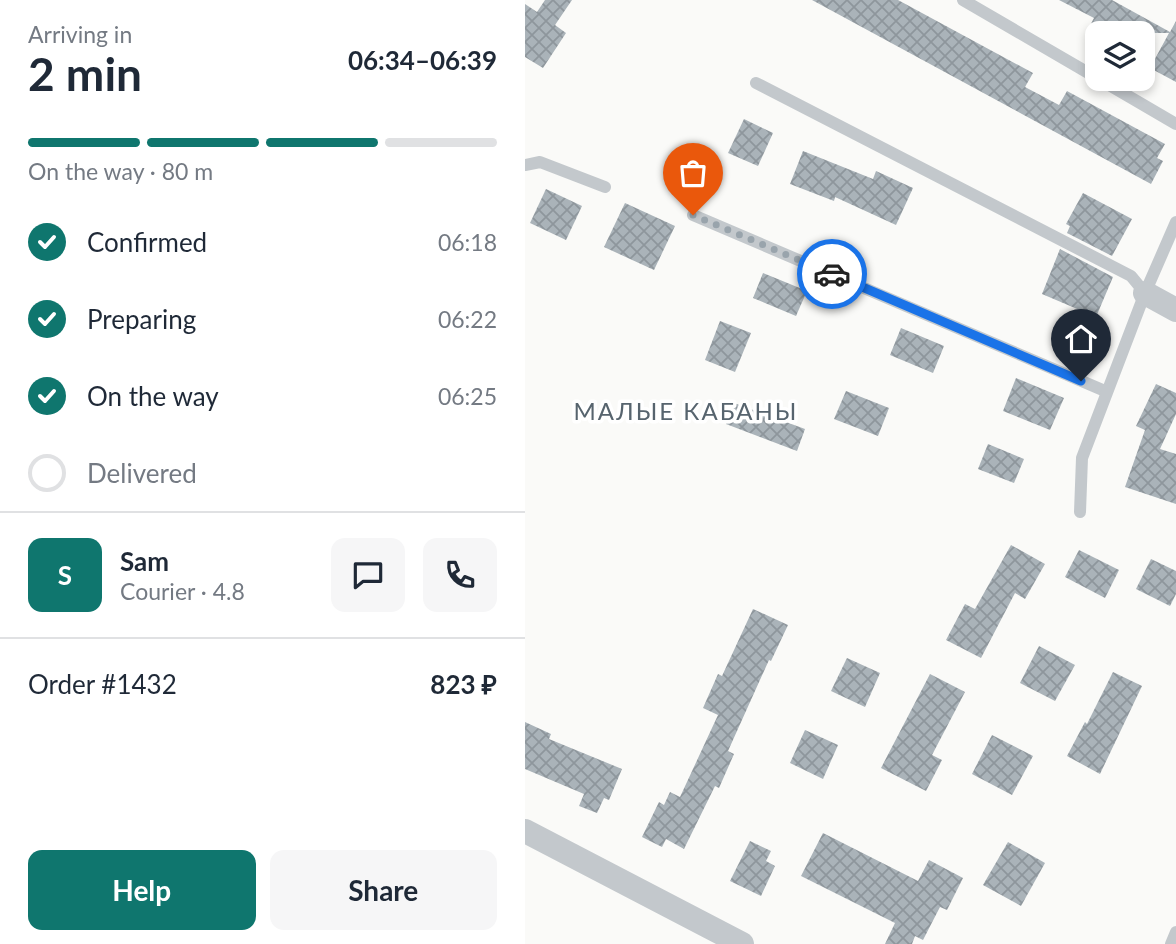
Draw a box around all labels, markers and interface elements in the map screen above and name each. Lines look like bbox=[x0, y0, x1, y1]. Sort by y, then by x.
text: Arriving in bbox=[28, 20, 132, 48]
map controls bbox=[1085, 21, 1155, 91]
button: layers bbox=[1085, 21, 1155, 91]
text: 06:34–06:39 bbox=[348, 44, 497, 76]
text: 2 min bbox=[28, 46, 142, 101]
pin bbox=[663, 143, 723, 215]
icon: bag bbox=[674, 154, 712, 192]
text: On the way · 80 m bbox=[28, 157, 213, 185]
icon: check bbox=[28, 223, 66, 261]
text: Confirmed bbox=[87, 226, 207, 258]
text: 06:18 bbox=[438, 228, 497, 256]
courier bbox=[797, 239, 867, 309]
icon: car bbox=[813, 255, 851, 293]
icon: check bbox=[28, 300, 66, 338]
text: Preparing bbox=[87, 303, 196, 335]
text: 06:22 bbox=[438, 305, 497, 333]
pin bbox=[1051, 309, 1111, 381]
icon: home bbox=[1062, 320, 1100, 358]
icon: check bbox=[28, 377, 66, 415]
text: On the way bbox=[87, 380, 219, 412]
text: 06:25 bbox=[438, 382, 497, 410]
district label: МАЛЫЕ КАБАНЫ bbox=[574, 396, 798, 425]
text: Delivered bbox=[87, 457, 197, 489]
button: chat bbox=[331, 538, 405, 612]
button: phone bbox=[423, 538, 497, 612]
text: Sam bbox=[120, 545, 169, 577]
text: S bbox=[58, 559, 72, 591]
text: Courier · 4.8 bbox=[120, 577, 245, 605]
text: Order #1432 bbox=[28, 668, 177, 700]
text: 823 ₽ bbox=[430, 668, 497, 700]
button: Help bbox=[28, 850, 256, 930]
button: Share bbox=[270, 850, 497, 930]

